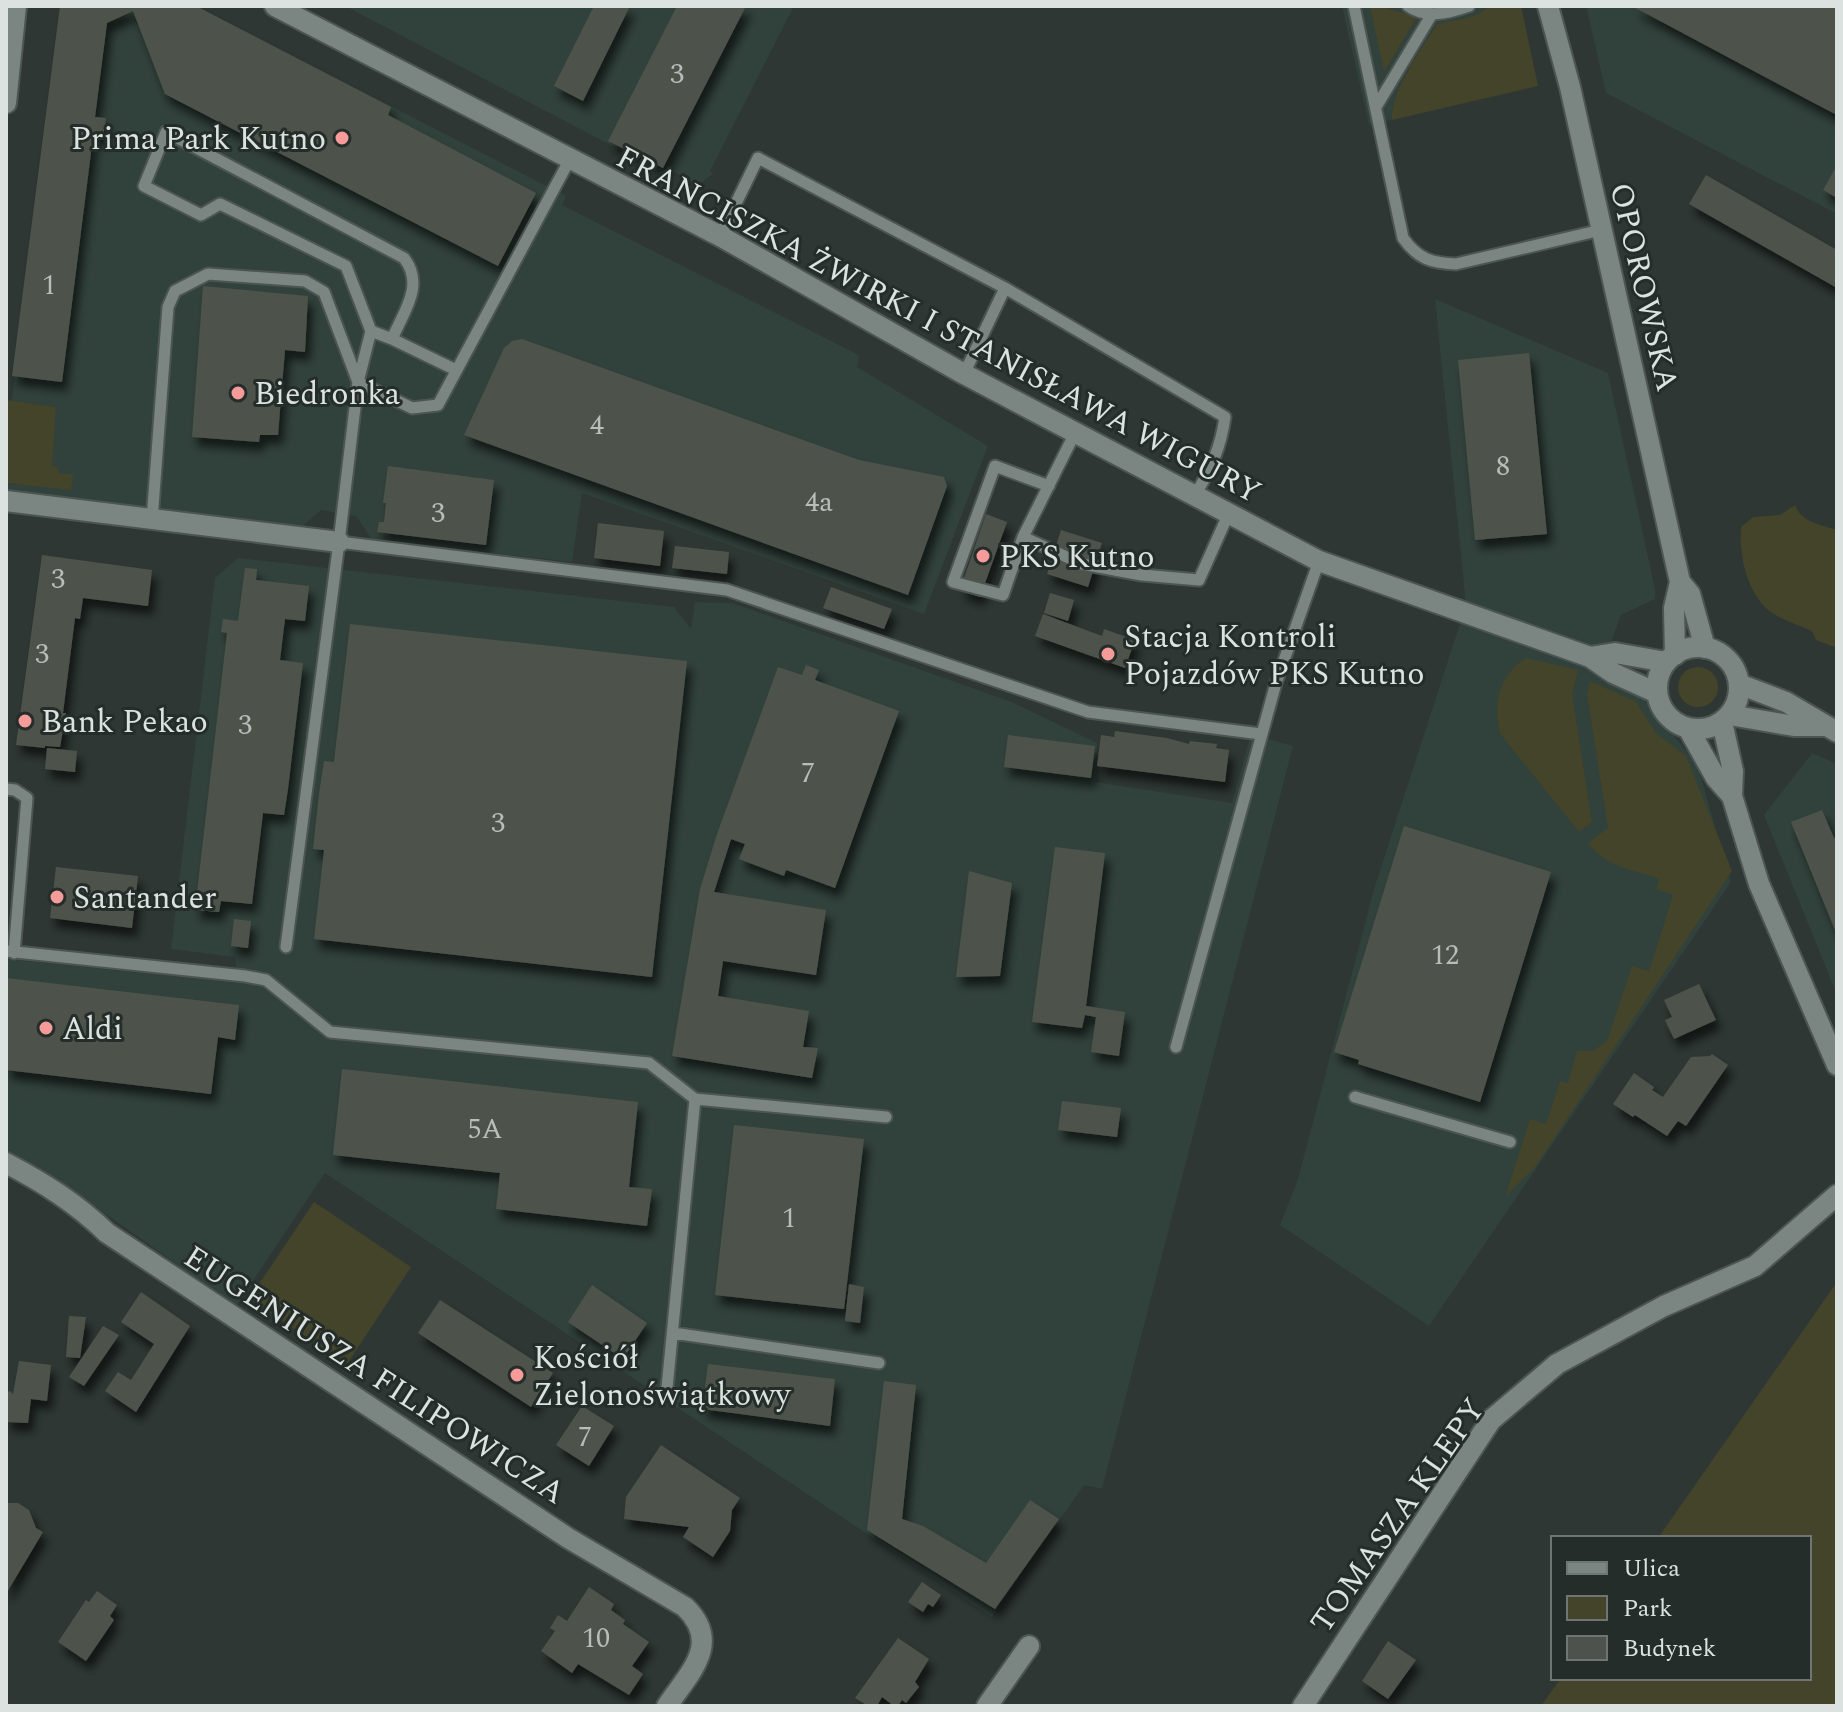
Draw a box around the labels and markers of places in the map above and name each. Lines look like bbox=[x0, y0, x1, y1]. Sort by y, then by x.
place label: Prima Park Kutno bbox=[71, 115, 326, 164]
marker: Prima Park Kutno bbox=[333, 129, 351, 147]
place label: Biedronka bbox=[254, 370, 400, 419]
marker: Biedronka bbox=[229, 384, 247, 402]
place label: PKS Kutno bbox=[999, 533, 1155, 582]
marker: PKS Kutno bbox=[974, 547, 992, 565]
place label: Stacja Kontroli Pojazdów PKS Kutno bbox=[1124, 613, 1424, 699]
marker: Stacja Kontroli Pojazdów PKS Kutno bbox=[1099, 645, 1117, 663]
place label: Bank Pekao bbox=[41, 698, 208, 747]
marker: Bank Pekao bbox=[16, 712, 34, 730]
place label: Santander bbox=[73, 874, 217, 923]
marker: Santander bbox=[48, 888, 66, 906]
place label: Aldi bbox=[62, 1005, 123, 1054]
marker: Aldi bbox=[37, 1019, 55, 1037]
place label: Kościół Zielonoświątkowy bbox=[533, 1334, 792, 1420]
marker: Kościół Zielonoświątkowy bbox=[508, 1366, 526, 1384]

